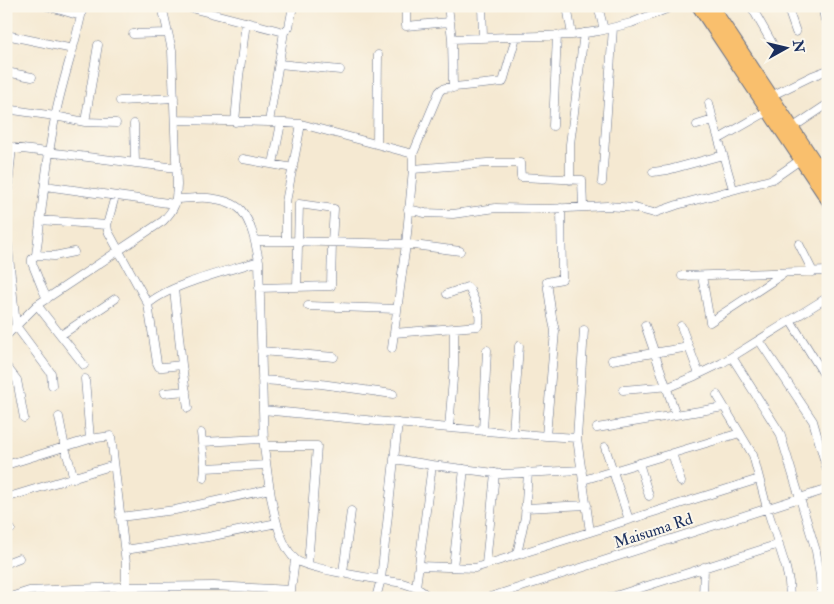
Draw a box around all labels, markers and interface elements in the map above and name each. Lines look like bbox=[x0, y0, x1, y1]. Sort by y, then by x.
north arrow bbox=[762, 22, 812, 72]
text: N bbox=[789, 38, 808, 54]
street label: Maisuma Rd bbox=[611, 509, 695, 553]

